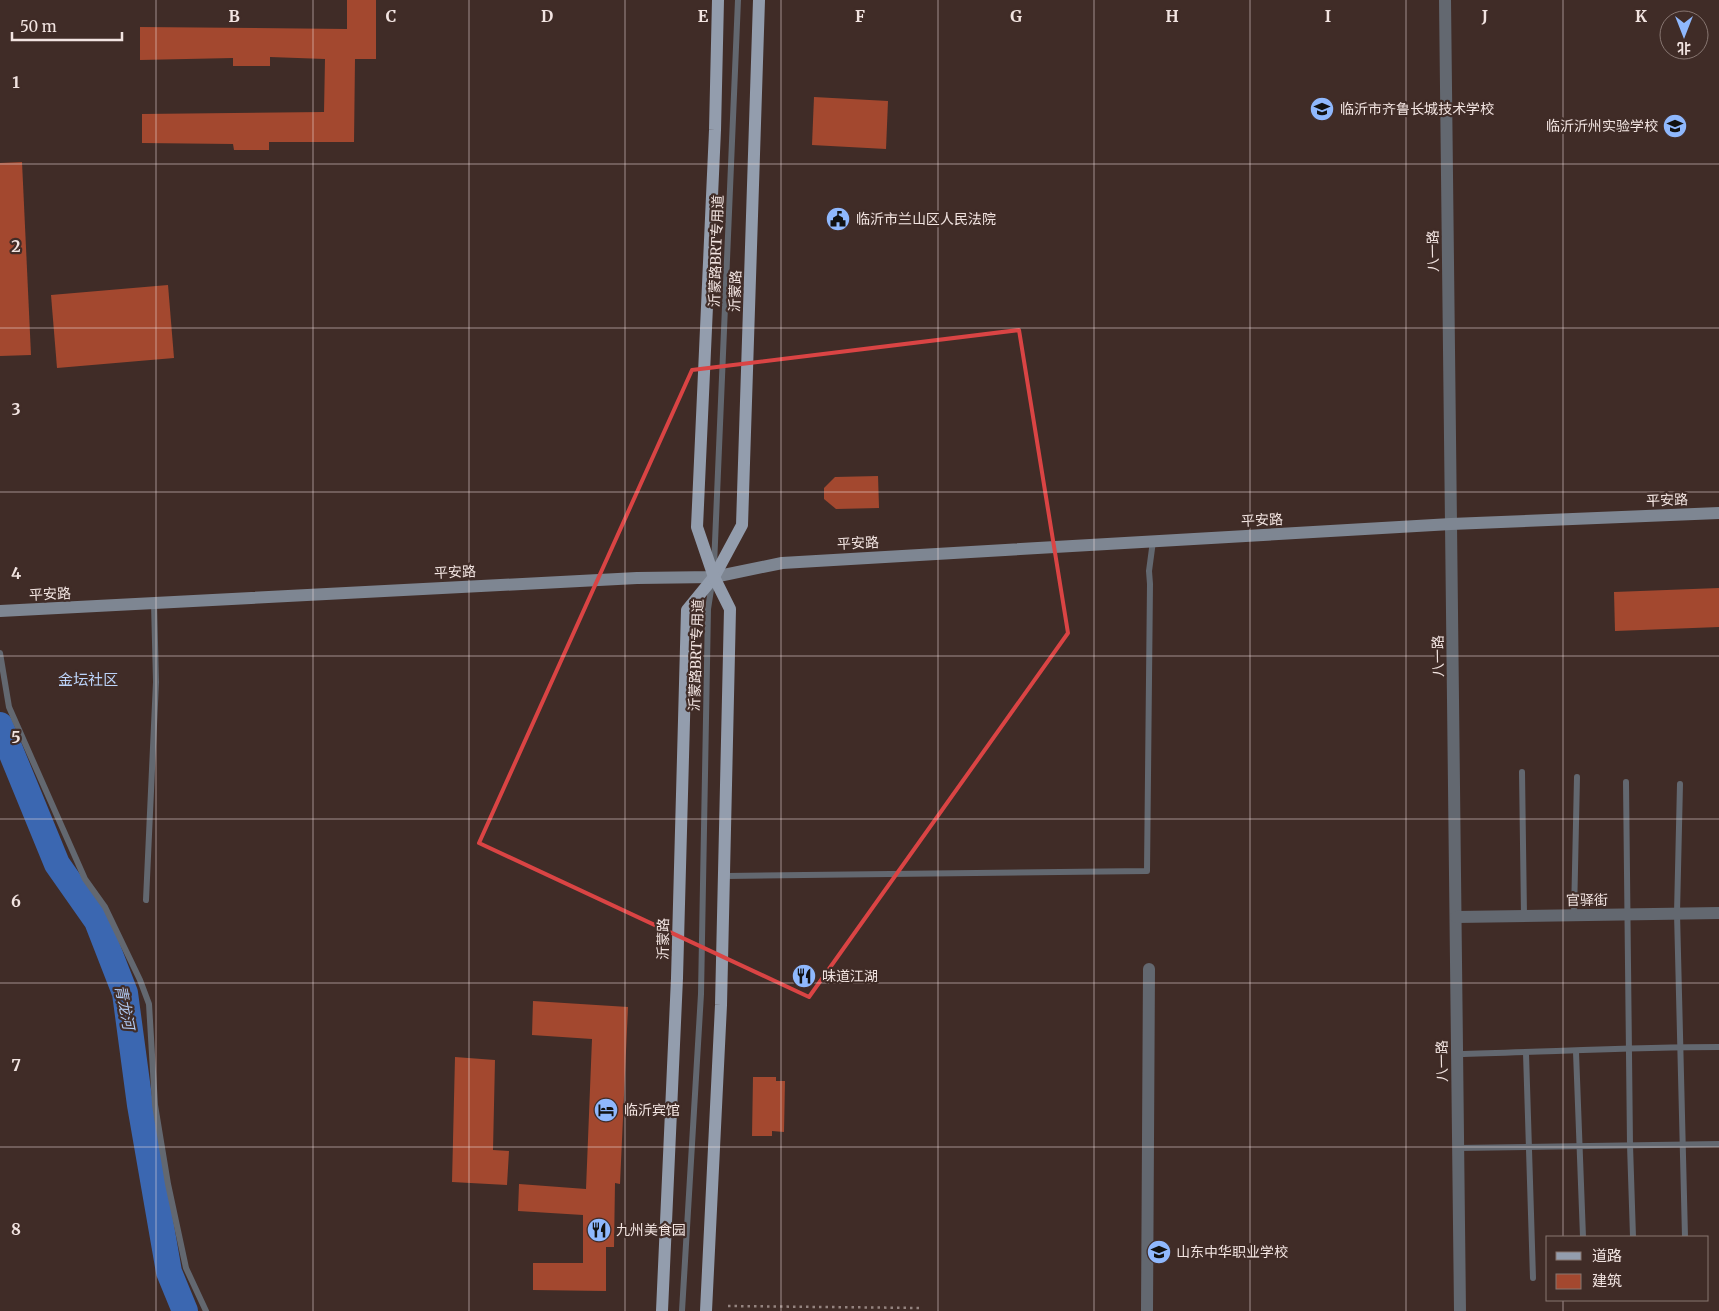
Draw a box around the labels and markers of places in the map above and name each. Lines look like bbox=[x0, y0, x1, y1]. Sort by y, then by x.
school or university icon: 临沂市齐鲁长城技术学校 bbox=[1309, 96, 1335, 122]
place label: 临沂市齐鲁长城技术学校 bbox=[1340, 100, 1494, 118]
school or university icon: 临沂沂州实验学校 bbox=[1662, 113, 1688, 139]
place label: 临沂沂州实验学校 bbox=[1546, 117, 1658, 135]
public building icon: 临沂市兰山区人民法院 bbox=[825, 206, 851, 232]
place label: 临沂市兰山区人民法院 bbox=[856, 210, 996, 228]
restaurant icon: 味道江湖 bbox=[791, 963, 817, 989]
place label: 味道江湖 bbox=[822, 967, 878, 985]
hotel icon: 临沂宾馆 bbox=[593, 1097, 619, 1123]
place label: 临沂宾馆 bbox=[624, 1101, 680, 1119]
restaurant icon: 九州美食园 bbox=[586, 1217, 612, 1243]
place label: 九州美食园 bbox=[616, 1221, 686, 1239]
school or university icon: 山东中华职业学校 bbox=[1146, 1239, 1172, 1265]
place label: 山东中华职业学校 bbox=[1176, 1243, 1288, 1261]

